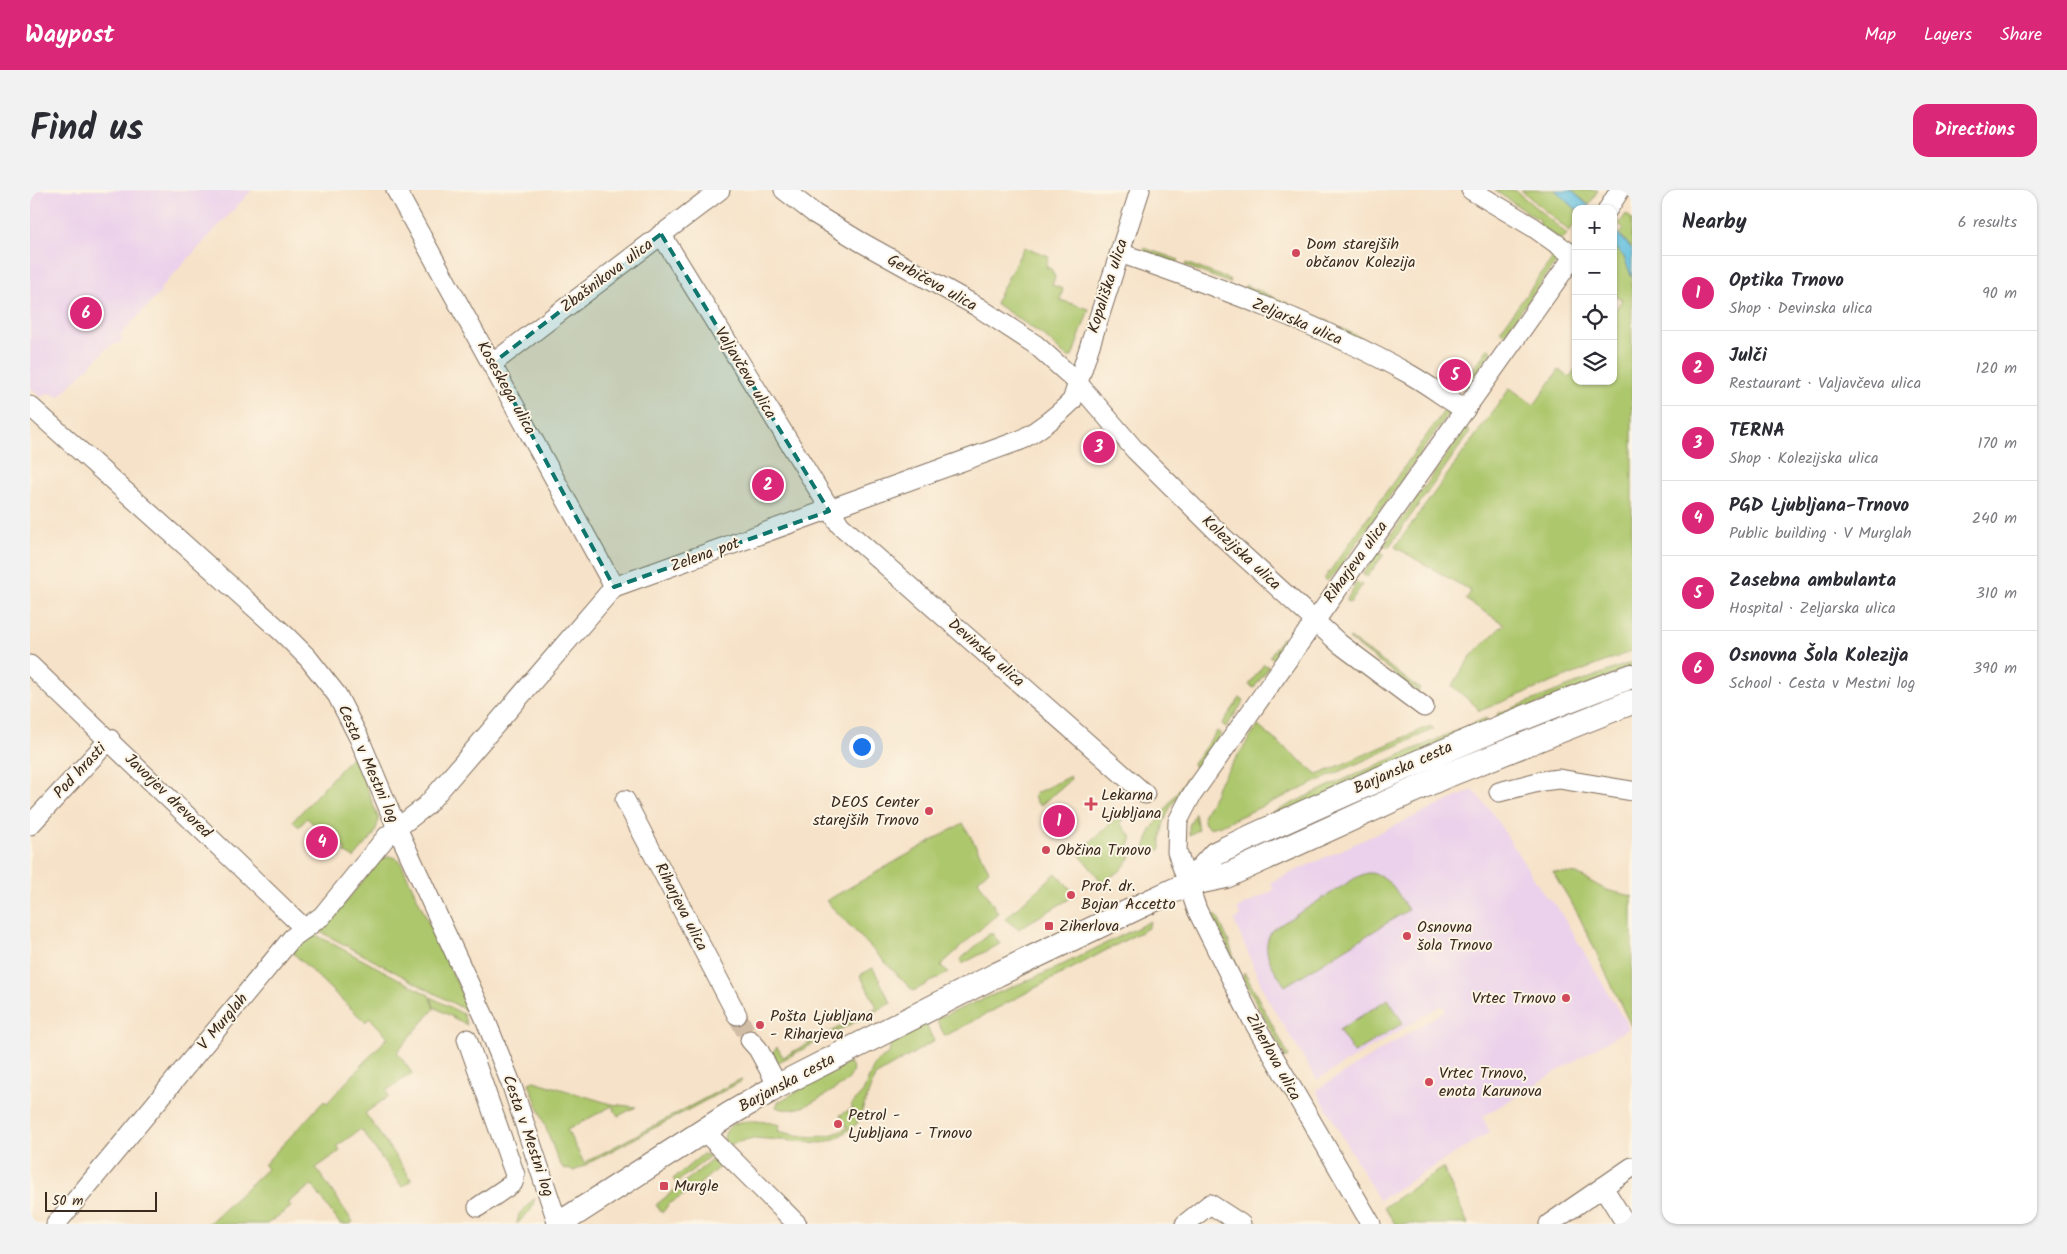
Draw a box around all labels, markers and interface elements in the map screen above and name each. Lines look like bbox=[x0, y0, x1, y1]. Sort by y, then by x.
text: Waypost bbox=[25, 16, 114, 55]
text: Map bbox=[1865, 21, 1896, 50]
text: Layers bbox=[1924, 21, 1972, 50]
text: Share bbox=[2000, 21, 2042, 50]
text: Find us bbox=[30, 102, 143, 158]
button: Directions bbox=[1913, 104, 2037, 157]
map controls bbox=[1572, 205, 1617, 385]
button: + bbox=[1572, 205, 1617, 250]
text: Nearby bbox=[1682, 206, 1747, 239]
text: 6 results bbox=[1958, 210, 2017, 235]
place label: Dom starejših občanov Kolezija bbox=[1306, 232, 1416, 275]
street label: Zbašnikova ulica bbox=[555, 233, 659, 319]
street label: Kopališka ulica bbox=[1081, 236, 1135, 336]
marker: Dom starejših občanov Kolezija bbox=[1290, 247, 1302, 259]
street label: Gerbičeva ulica bbox=[882, 248, 982, 318]
button: − bbox=[1572, 250, 1617, 295]
text: Optika Trnovo bbox=[1729, 266, 1844, 296]
text: 1 bbox=[1696, 281, 1700, 306]
text: 90 m bbox=[1982, 281, 2017, 306]
street label: Zeljarska ulica bbox=[1248, 292, 1346, 352]
pin: 6 bbox=[70, 294, 102, 332]
button: locate bbox=[1572, 295, 1617, 340]
text: Shop · Devinska ulica bbox=[1729, 296, 1873, 321]
street label: Valjavčeva ulica bbox=[708, 322, 782, 424]
street label: Koseskega ulica bbox=[470, 337, 542, 439]
button: layers bbox=[1572, 340, 1617, 385]
text: Julči bbox=[1729, 341, 1767, 371]
pin: 5 bbox=[1439, 356, 1471, 394]
text: 2 bbox=[1693, 356, 1703, 381]
text: 120 m bbox=[1976, 356, 2017, 381]
text: Restaurant · Valjavčeva ulica bbox=[1729, 371, 1921, 396]
text: TERNA bbox=[1729, 416, 1785, 446]
pin: 3 bbox=[1083, 428, 1115, 466]
text: 3 bbox=[1694, 431, 1702, 456]
text: 170 m bbox=[1977, 431, 2017, 456]
text: Shop · Kolezijska ulica bbox=[1729, 446, 1879, 471]
pin: 2 bbox=[752, 466, 784, 504]
text: PGD Ljubljana-Trnovo bbox=[1729, 491, 1909, 521]
text: 4 bbox=[1694, 506, 1702, 531]
text: 240 m bbox=[1972, 506, 2017, 531]
street label: Kolezijska ulica bbox=[1196, 509, 1286, 597]
street label: Riharjeva ulica bbox=[1318, 516, 1394, 608]
text: Public building · V Murglah bbox=[1729, 521, 1912, 546]
street label: Zelena pot bbox=[667, 531, 744, 579]
text: Zasebna ambulanta bbox=[1729, 566, 1896, 596]
text: 5 bbox=[1694, 581, 1702, 606]
text: 310 m bbox=[1976, 581, 2017, 606]
text: Hospital · Zeljarska ulica bbox=[1729, 596, 1896, 621]
street label: Devinska ulica bbox=[942, 612, 1030, 694]
text: Osnovna Šola Kolezija bbox=[1729, 641, 1908, 671]
text: 6 bbox=[1694, 656, 1702, 681]
text: 390 m bbox=[1973, 656, 2017, 681]
text: School · Cesta v Mestni log bbox=[1729, 671, 1915, 696]
street label: Cesta v Mestni log bbox=[331, 701, 405, 827]
your location bbox=[849, 734, 875, 760]
street label: Barjanska cesta bbox=[1349, 735, 1457, 801]
street label: Pod hrasti bbox=[47, 737, 113, 805]
street label: Javorjev drevored bbox=[118, 748, 218, 845]
place label: Lekarna Ljubljana bbox=[1101, 783, 1161, 826]
place label: DEOS Center starejših Trnovo bbox=[813, 790, 921, 833]
marker: Lekarna Ljubljana bbox=[1085, 798, 1097, 810]
pin: 1 bbox=[1043, 802, 1075, 840]
marker: DEOS Center starejših Trnovo bbox=[923, 805, 935, 817]
pin: 4 bbox=[306, 823, 338, 861]
place label: Občina Trnovo bbox=[1056, 838, 1151, 863]
marker: Občina Trnovo bbox=[1040, 844, 1052, 856]
street label: Riharjeva ulica bbox=[648, 858, 714, 956]
place label: Prof. dr. Bojan Accetto bbox=[1081, 874, 1176, 917]
marker: Prof. dr. Bojan Accetto bbox=[1065, 889, 1077, 901]
place label: Ziherlova bbox=[1059, 914, 1119, 939]
place label: Osnovna šola Trnovo bbox=[1417, 915, 1493, 958]
marker: Ziherlova bbox=[1043, 920, 1055, 932]
marker: Osnovna šola Trnovo bbox=[1401, 930, 1413, 942]
place label: Vrtec Trnovo bbox=[1472, 986, 1556, 1011]
street label: V Murglah bbox=[192, 988, 254, 1056]
marker: Vrtec Trnovo bbox=[1560, 992, 1572, 1004]
place label: Pošta Ljubljana - Riharjeva bbox=[770, 1004, 873, 1047]
street label: Ziherlova ulica bbox=[1239, 1009, 1307, 1105]
marker: Pošta Ljubljana - Riharjeva bbox=[754, 1019, 766, 1031]
street label: Barjanska cesta bbox=[734, 1047, 840, 1119]
place label: Vrtec Trnovo, enota Karunova bbox=[1439, 1061, 1542, 1104]
street label: Cesta v Mestni log bbox=[495, 1072, 561, 1200]
marker: Vrtec Trnovo, enota Karunova bbox=[1423, 1076, 1435, 1088]
place label: Petrol - Ljubljana - Trnovo bbox=[848, 1103, 972, 1146]
marker: Petrol - Ljubljana - Trnovo bbox=[832, 1118, 844, 1130]
place label: Murgle bbox=[674, 1174, 718, 1199]
marker: Murgle bbox=[658, 1180, 670, 1192]
scale bar bbox=[45, 1189, 158, 1212]
text: 50 m bbox=[52, 1190, 83, 1212]

